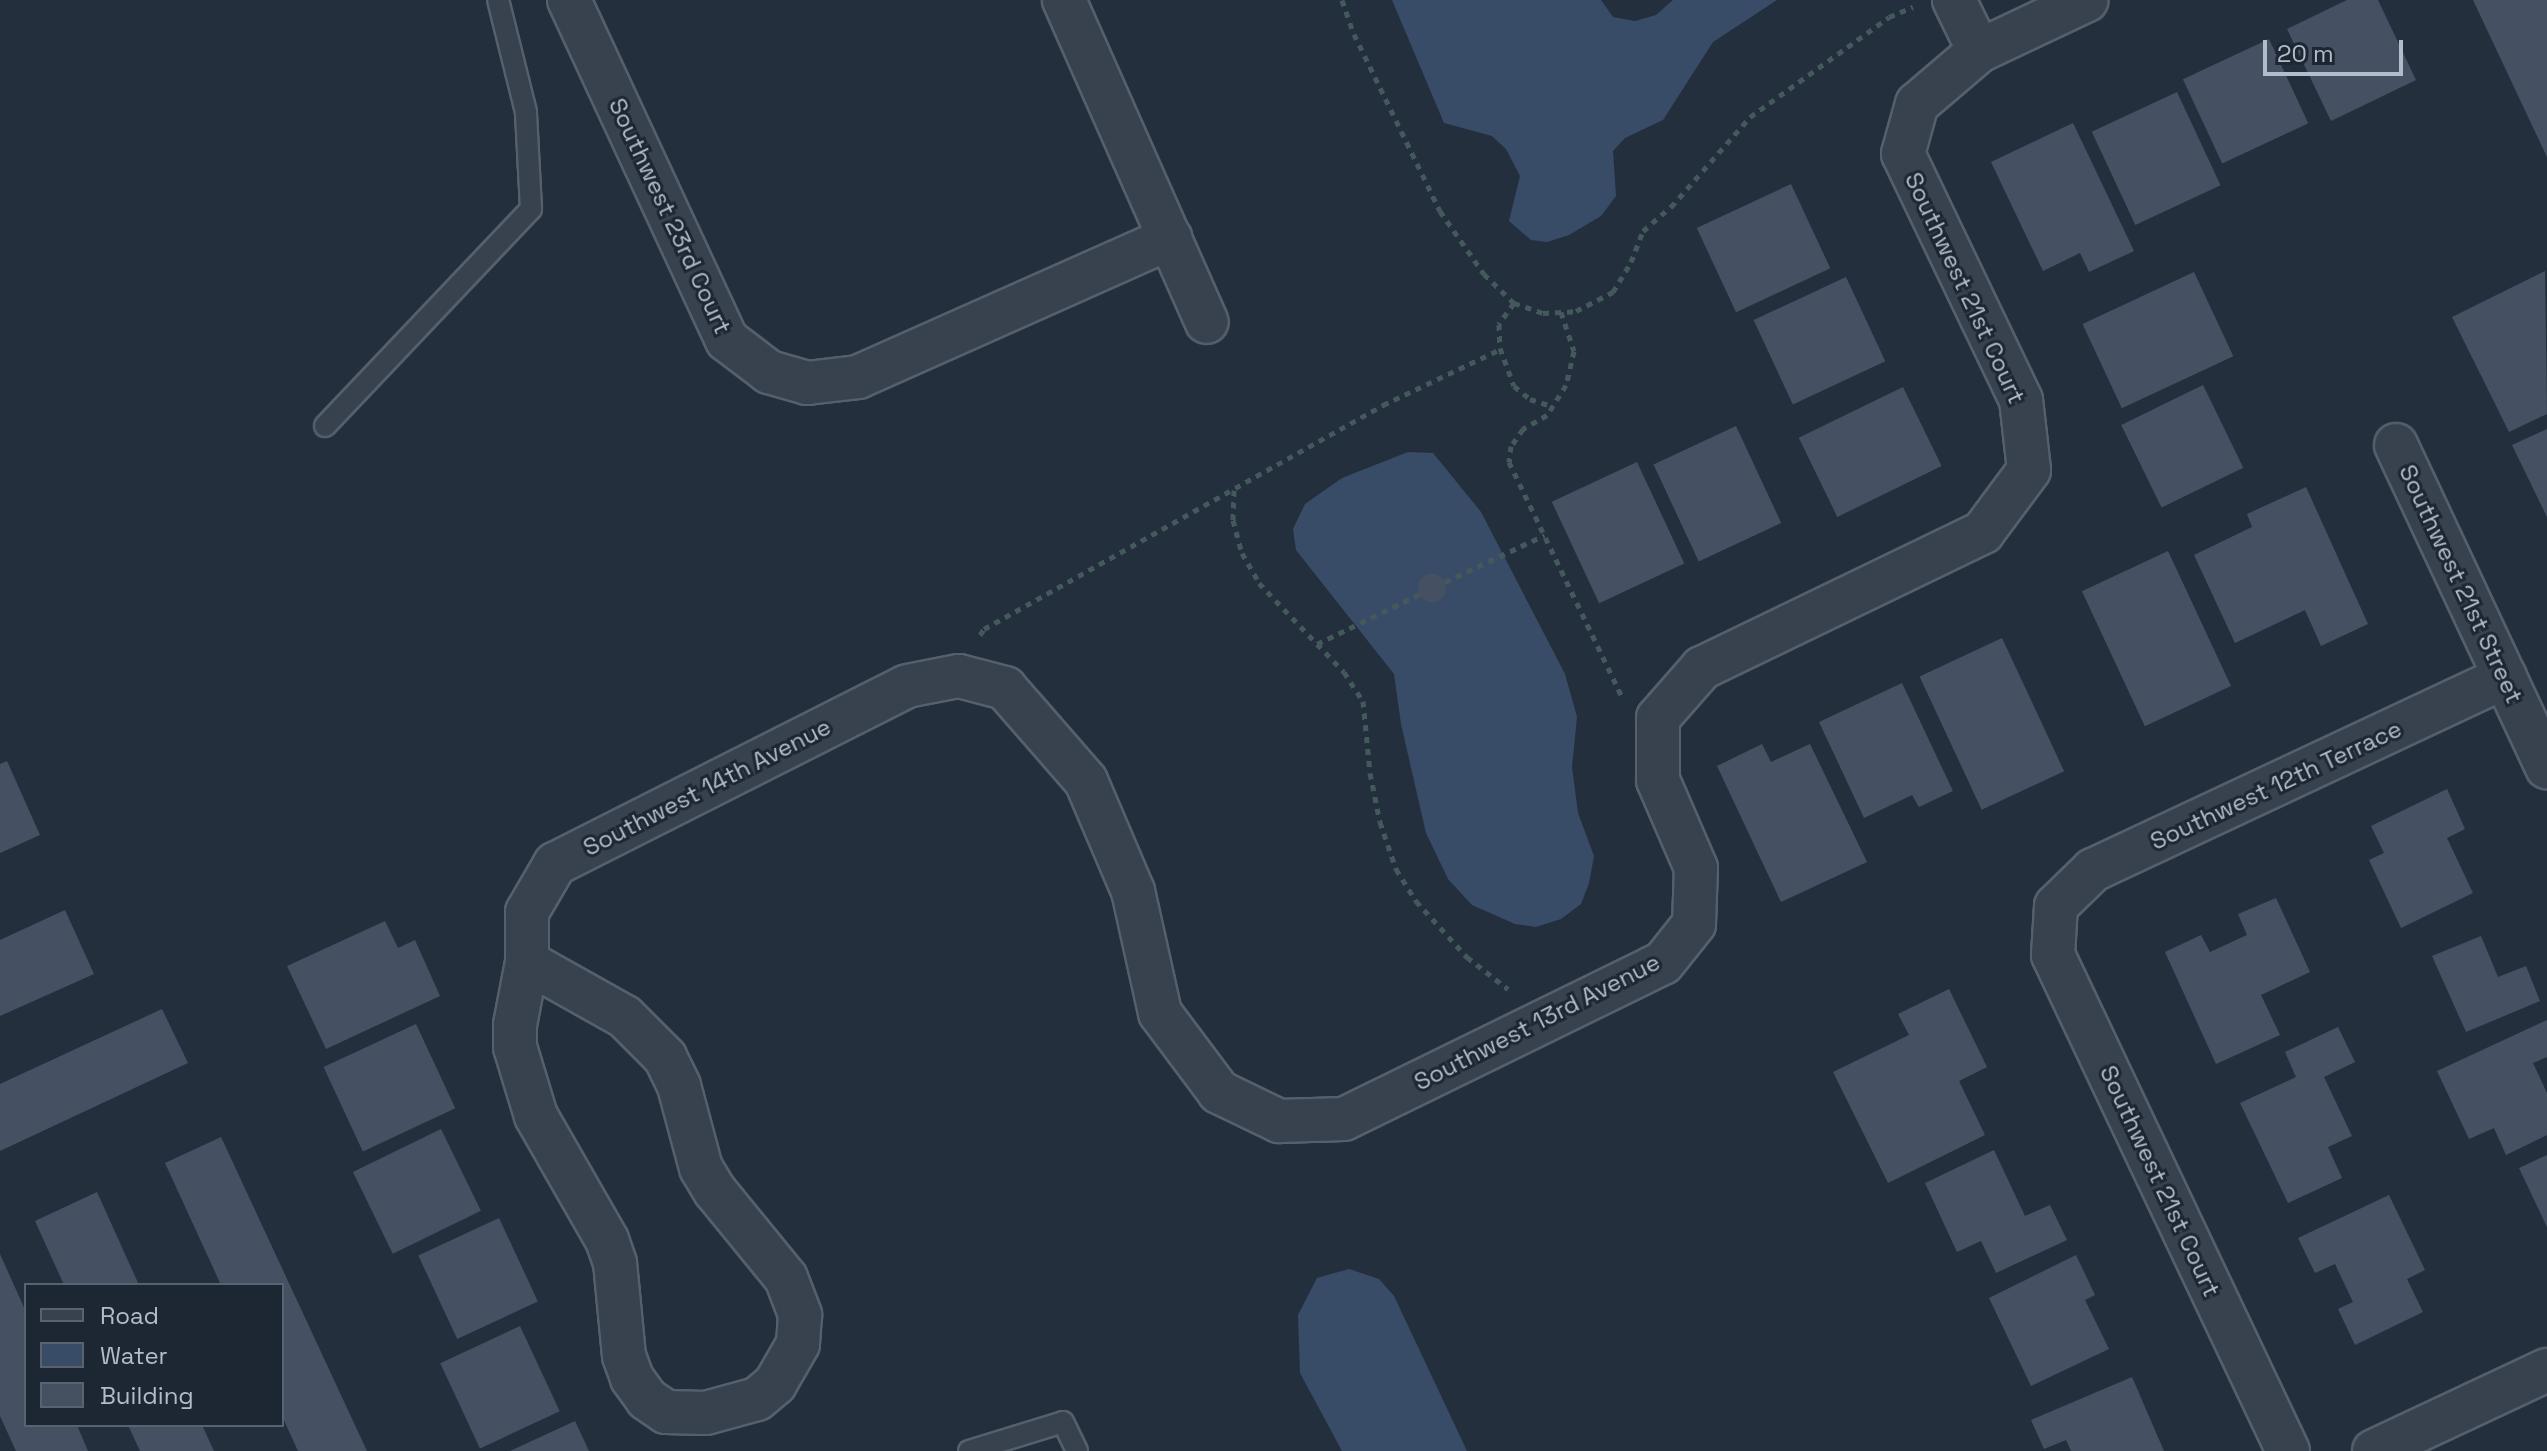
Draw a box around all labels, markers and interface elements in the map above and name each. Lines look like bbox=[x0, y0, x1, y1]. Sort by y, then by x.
scale bar bbox=[2267, 24, 2407, 74]
text: 20 m bbox=[2277, 38, 2334, 69]
street label: Southwest 23rd Court bbox=[603, 94, 737, 338]
street label: Southwest 21st Court bbox=[1899, 168, 2031, 408]
street label: Southwest 21st Street bbox=[2393, 460, 2529, 708]
street label: Southwest 14th Avenue bbox=[578, 712, 836, 862]
street label: Southwest 12th Terrace bbox=[2145, 714, 2407, 856]
street label: Southwest 13rd Avenue bbox=[1409, 947, 1665, 1097]
street label: Southwest 21st Court bbox=[2094, 1061, 2226, 1301]
legend bbox=[24, 1283, 284, 1427]
text: Road bbox=[100, 1300, 159, 1331]
text: Water bbox=[100, 1340, 168, 1371]
text: Building bbox=[100, 1380, 194, 1411]

